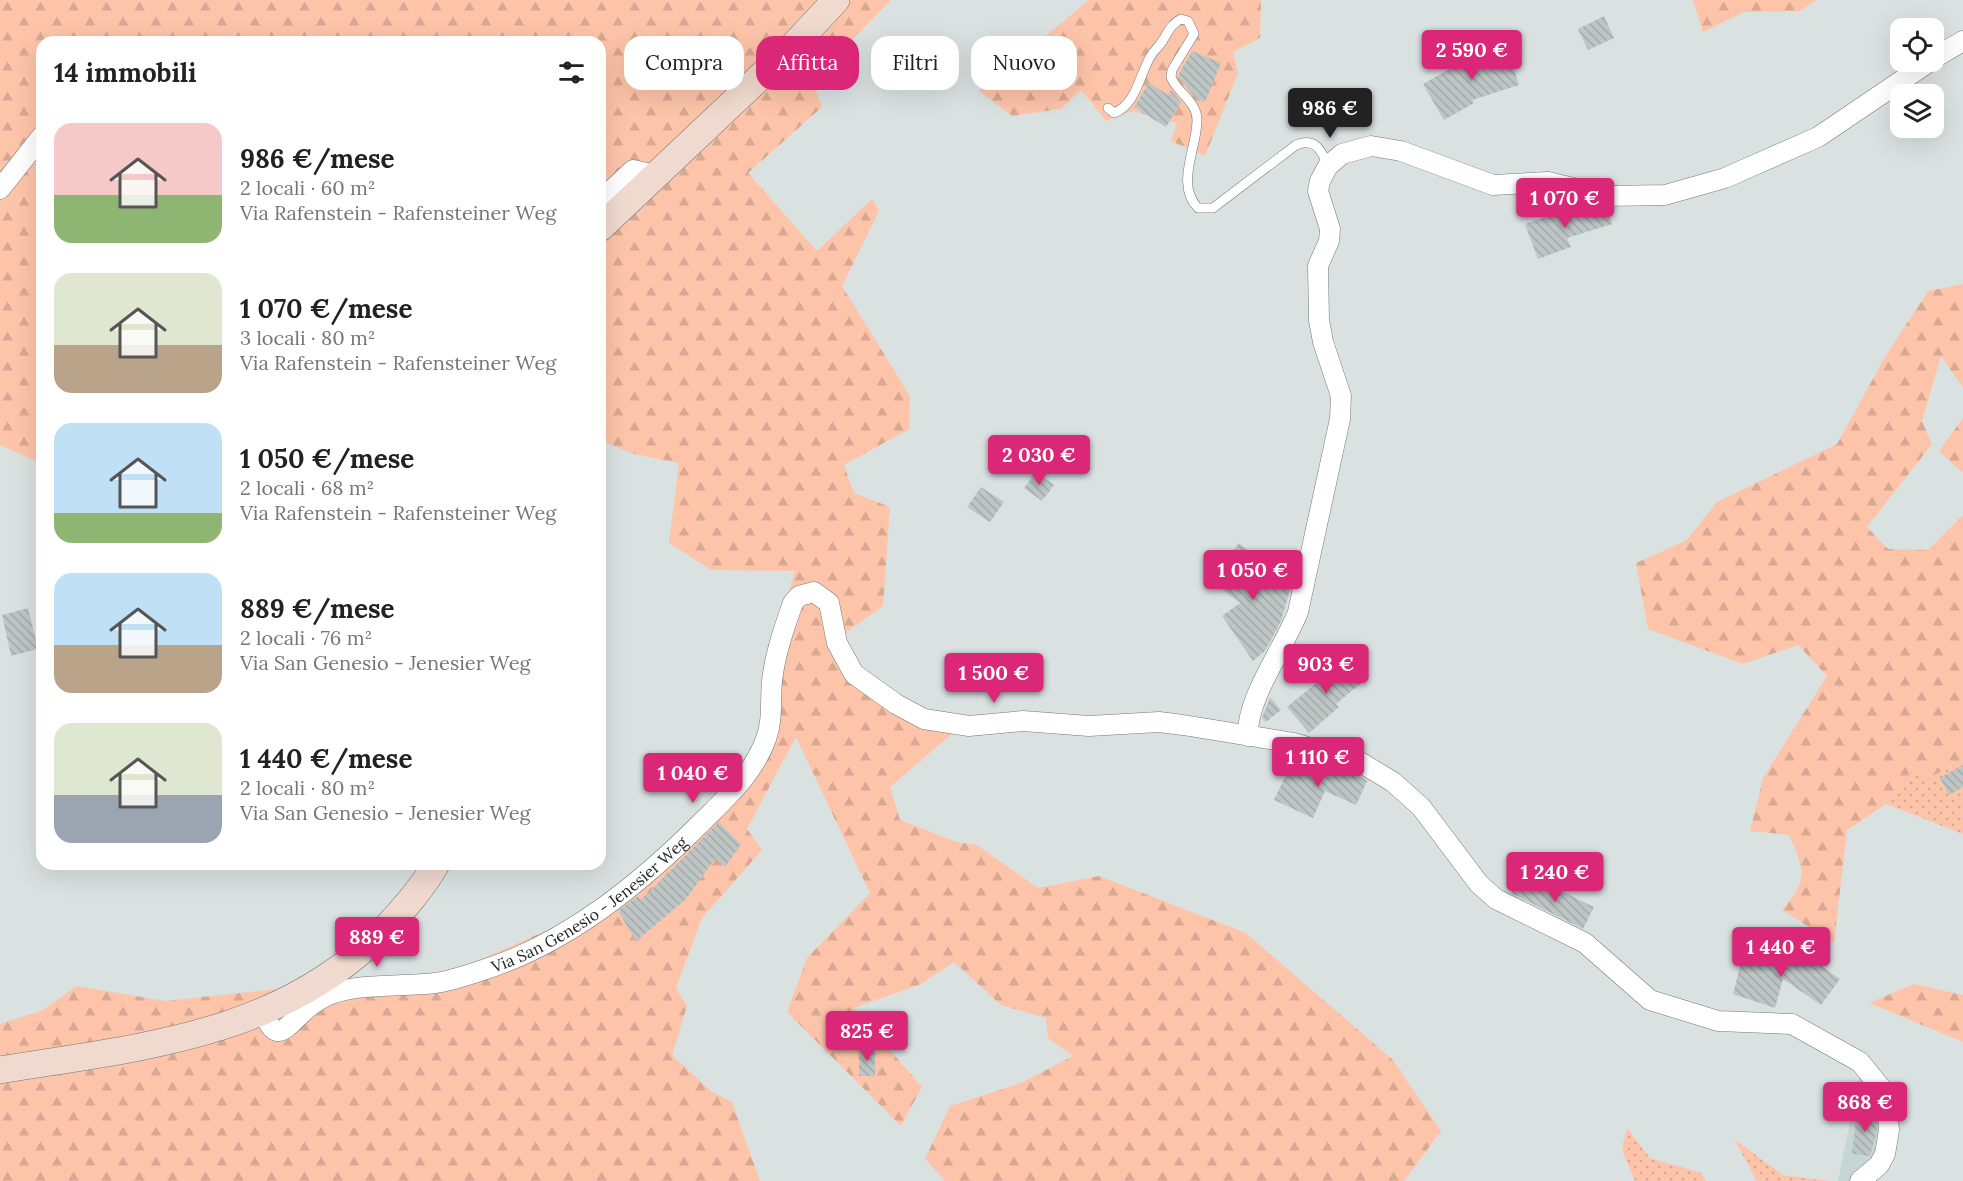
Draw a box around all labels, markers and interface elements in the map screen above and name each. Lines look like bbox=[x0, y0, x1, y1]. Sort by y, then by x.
map controls bbox=[1890, 18, 1944, 138]
button: locate bbox=[1890, 18, 1944, 72]
pin: 2 590 € bbox=[1417, 30, 1527, 81]
chip: Compra bbox=[624, 36, 744, 90]
chip: Affitta bbox=[756, 36, 859, 90]
chip: Filtri bbox=[871, 36, 959, 90]
chip: Nuovo bbox=[971, 36, 1077, 90]
text: 2 590 € bbox=[1436, 37, 1508, 62]
text: 14 immobili bbox=[54, 56, 197, 89]
icon: filters bbox=[555, 56, 588, 89]
button: layers bbox=[1890, 84, 1944, 138]
pin: 986 € bbox=[1288, 88, 1372, 139]
text: 986 € bbox=[1302, 95, 1358, 120]
text: 986 €/mese bbox=[240, 142, 395, 175]
icon: home bbox=[102, 147, 174, 219]
text: 2 locali · 60 m² bbox=[240, 175, 375, 200]
pin: 1 070 € bbox=[1510, 178, 1620, 229]
text: 1 070 € bbox=[1530, 185, 1600, 210]
text: Via Rafenstein - Rafensteiner Weg bbox=[240, 200, 556, 225]
text: 1 070 €/mese bbox=[240, 292, 412, 325]
icon: home bbox=[102, 297, 174, 369]
text: 3 locali · 80 m² bbox=[240, 325, 376, 350]
text: Via Rafenstein - Rafensteiner Weg bbox=[240, 350, 556, 375]
pin: 2 030 € bbox=[984, 435, 1094, 486]
text: 1 050 €/mese bbox=[240, 442, 414, 475]
text: 2 030 € bbox=[1002, 442, 1076, 467]
icon: home bbox=[102, 447, 174, 519]
text: 2 locali · 68 m² bbox=[240, 475, 374, 500]
text: Via Rafenstein - Rafensteiner Weg bbox=[240, 500, 556, 525]
pin: 1 050 € bbox=[1198, 550, 1308, 601]
text: 1 050 € bbox=[1217, 557, 1289, 582]
text: 889 €/mese bbox=[240, 592, 395, 625]
icon: home bbox=[102, 597, 174, 669]
text: 2 locali · 76 m² bbox=[240, 625, 372, 650]
pin: 903 € bbox=[1284, 644, 1368, 695]
text: Via San Genesio - Jenesier Weg bbox=[240, 650, 531, 675]
text: 903 € bbox=[1298, 651, 1354, 676]
pin: 1 500 € bbox=[939, 653, 1049, 704]
text: 1 500 € bbox=[958, 660, 1030, 685]
pin: 1 110 € bbox=[1263, 737, 1373, 788]
text: 1 440 €/mese bbox=[240, 742, 412, 775]
text: 1 110 € bbox=[1286, 744, 1350, 769]
icon: home bbox=[102, 747, 174, 819]
pin: 1 040 € bbox=[638, 753, 748, 804]
text: 1 040 € bbox=[657, 760, 729, 785]
text: 2 locali · 80 m² bbox=[240, 775, 375, 800]
text: Via San Genesio - Jenesier Weg bbox=[240, 800, 531, 825]
street label: Via San Genesio - Jenesier Weg bbox=[488, 831, 692, 977]
pin: 1 240 € bbox=[1500, 852, 1610, 903]
text: 1 240 € bbox=[1520, 859, 1590, 884]
pin: 889 € bbox=[335, 917, 419, 968]
text: 889 € bbox=[349, 924, 405, 949]
pin: 1 440 € bbox=[1726, 927, 1836, 978]
text: 1 440 € bbox=[1746, 934, 1816, 959]
pin: 825 € bbox=[825, 1011, 909, 1062]
text: 825 € bbox=[840, 1018, 894, 1043]
pin: 868 € bbox=[1823, 1082, 1907, 1133]
text: 868 € bbox=[1837, 1089, 1893, 1114]

